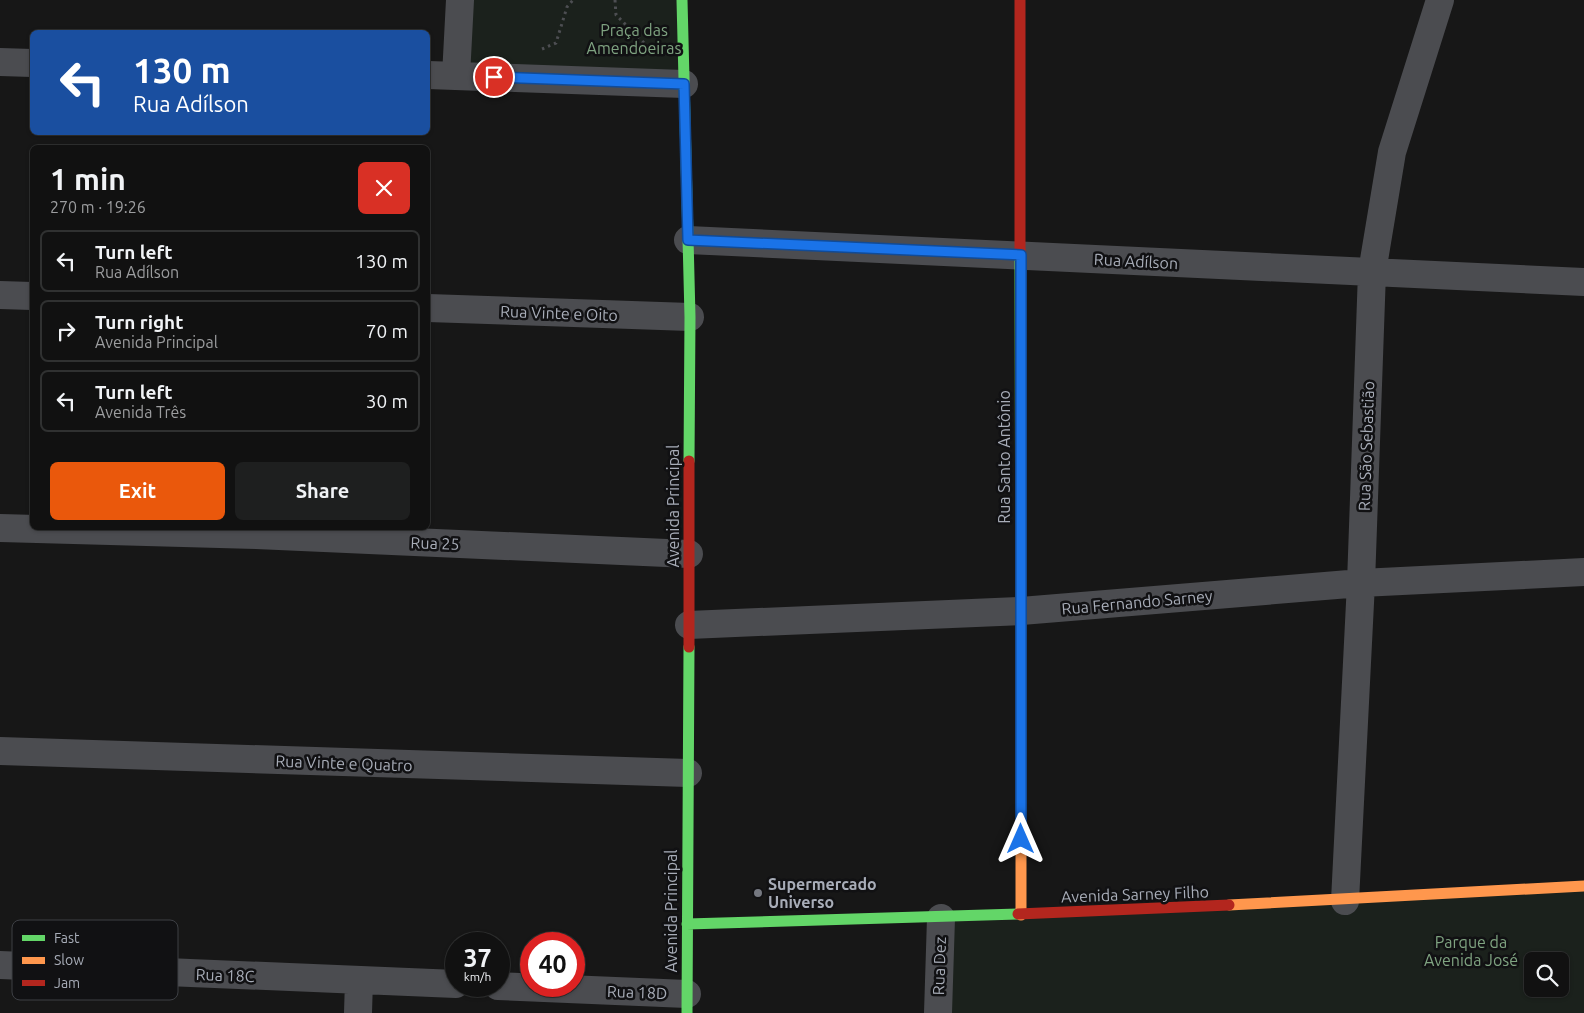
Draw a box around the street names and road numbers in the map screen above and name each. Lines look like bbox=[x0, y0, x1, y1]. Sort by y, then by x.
street label: Rua Adílson bbox=[1093, 250, 1179, 272]
street label: Rua Vinte e Oito bbox=[500, 302, 618, 324]
street label: Rua São Sebastião bbox=[1355, 381, 1377, 511]
street label: Rua Santo Antônio bbox=[995, 390, 1013, 524]
street label: Avenida Principal bbox=[664, 445, 682, 567]
street label: Rua 25 bbox=[410, 533, 460, 553]
street label: Rua Fernando Sarney bbox=[1061, 586, 1214, 618]
street label: Rua Vinte e Quatro bbox=[275, 752, 413, 774]
street label: Avenida Principal bbox=[662, 850, 680, 972]
street label: Avenida Sarney Filho bbox=[1061, 882, 1209, 906]
street label: Rua Dez bbox=[929, 936, 949, 996]
street label: Rua 18C bbox=[195, 965, 255, 985]
street label: Rua 18D bbox=[607, 982, 667, 1002]

